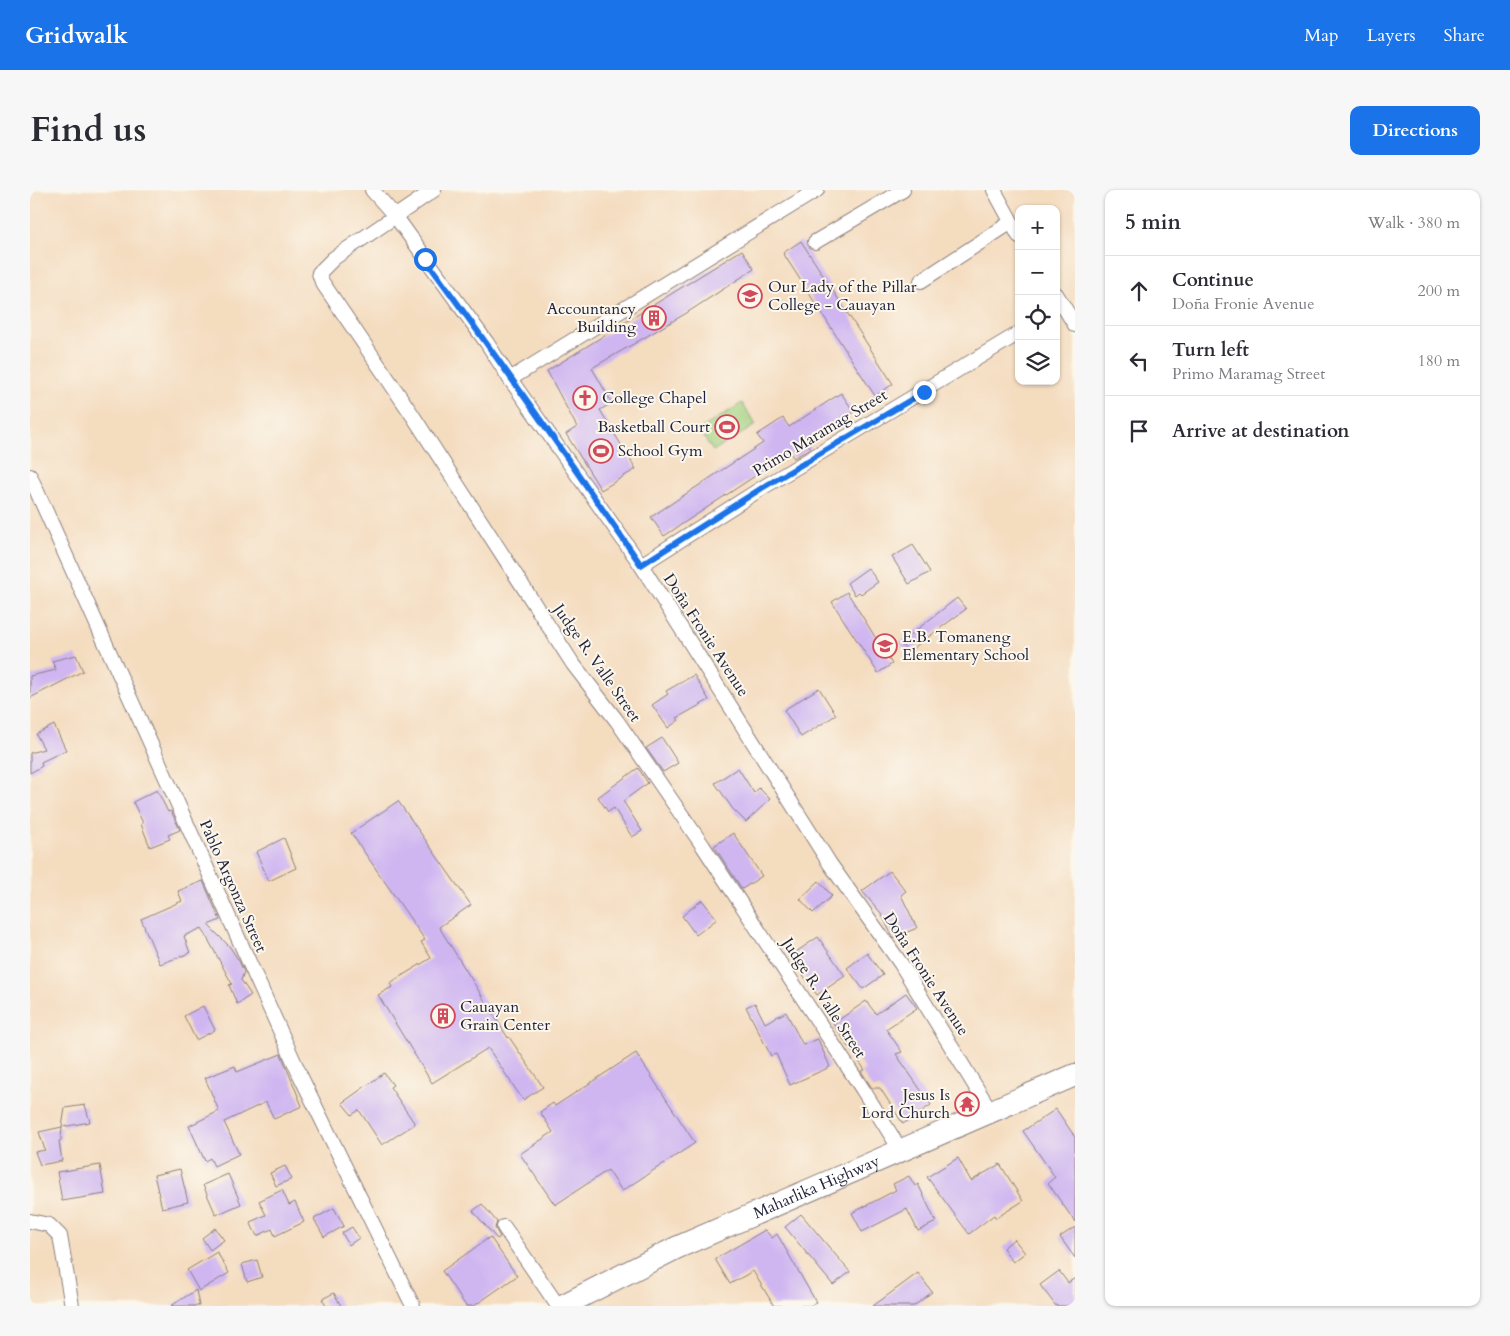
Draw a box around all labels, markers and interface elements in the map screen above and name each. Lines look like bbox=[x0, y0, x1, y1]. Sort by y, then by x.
text: Gridwalk bbox=[25, 19, 128, 52]
text: Map bbox=[1304, 23, 1339, 48]
text: Layers bbox=[1367, 23, 1416, 48]
text: Share bbox=[1444, 23, 1485, 48]
text: Find us bbox=[30, 106, 146, 154]
button: Directions bbox=[1350, 106, 1480, 155]
map controls bbox=[1015, 205, 1060, 385]
button: + bbox=[1015, 205, 1060, 250]
text: 5 min bbox=[1125, 208, 1181, 237]
text: Walk · 380 m bbox=[1368, 212, 1460, 234]
route start bbox=[414, 248, 437, 271]
button: − bbox=[1015, 250, 1060, 295]
text: Continue bbox=[1172, 267, 1254, 293]
place label: Our Lady of the Pillar College - Cauayan bbox=[768, 276, 917, 316]
icon: ahead bbox=[1125, 277, 1153, 305]
text: 200 m bbox=[1418, 280, 1460, 302]
school or university icon: Our Lady of the Pillar College - Cauayan bbox=[737, 283, 763, 309]
text: Doña Fronie Avenue bbox=[1172, 293, 1315, 315]
button: locate bbox=[1015, 295, 1060, 340]
place label: Accountancy Building bbox=[547, 298, 637, 338]
building icon: Accountancy Building bbox=[641, 305, 667, 331]
text: Turn left bbox=[1172, 337, 1249, 363]
button: layers bbox=[1015, 340, 1060, 385]
icon: left bbox=[1125, 347, 1153, 375]
text: 180 m bbox=[1418, 350, 1460, 372]
text: Primo Maramag Street bbox=[1172, 363, 1325, 385]
route end bbox=[913, 381, 936, 404]
street label: Primo Maramag Street bbox=[749, 384, 891, 482]
church icon: College Chapel bbox=[572, 385, 598, 411]
place label: College Chapel bbox=[602, 387, 707, 409]
sports icon: Basketball Court bbox=[714, 414, 740, 440]
place label: Basketball Court bbox=[597, 416, 710, 438]
icon: arrive bbox=[1125, 417, 1153, 445]
text: Arrive at destination bbox=[1172, 418, 1349, 444]
sports icon: School Gym bbox=[588, 438, 614, 464]
place label: School Gym bbox=[618, 440, 703, 462]
street label: Doña Fronie Avenue bbox=[658, 569, 754, 701]
street label: Judge R. Valle Street bbox=[547, 598, 646, 726]
place label: E.B. Tomaneng Elementary School bbox=[902, 626, 1029, 666]
school or university icon: E.B. Tomaneng Elementary School bbox=[872, 633, 898, 659]
street label: Pablo Argonza Street bbox=[194, 816, 272, 956]
street label: Doña Fronie Avenue bbox=[878, 908, 974, 1040]
street label: Judge R. Valle Street bbox=[776, 932, 871, 1063]
place label: Cauayan Grain Center bbox=[460, 996, 550, 1036]
building icon: Cauayan Grain Center bbox=[430, 1003, 456, 1029]
place label: Jesus Is Lord Church bbox=[861, 1084, 950, 1124]
temple icon: Jesus Is Lord Church bbox=[954, 1091, 980, 1117]
street label: Maharlika Highway bbox=[750, 1150, 884, 1224]

